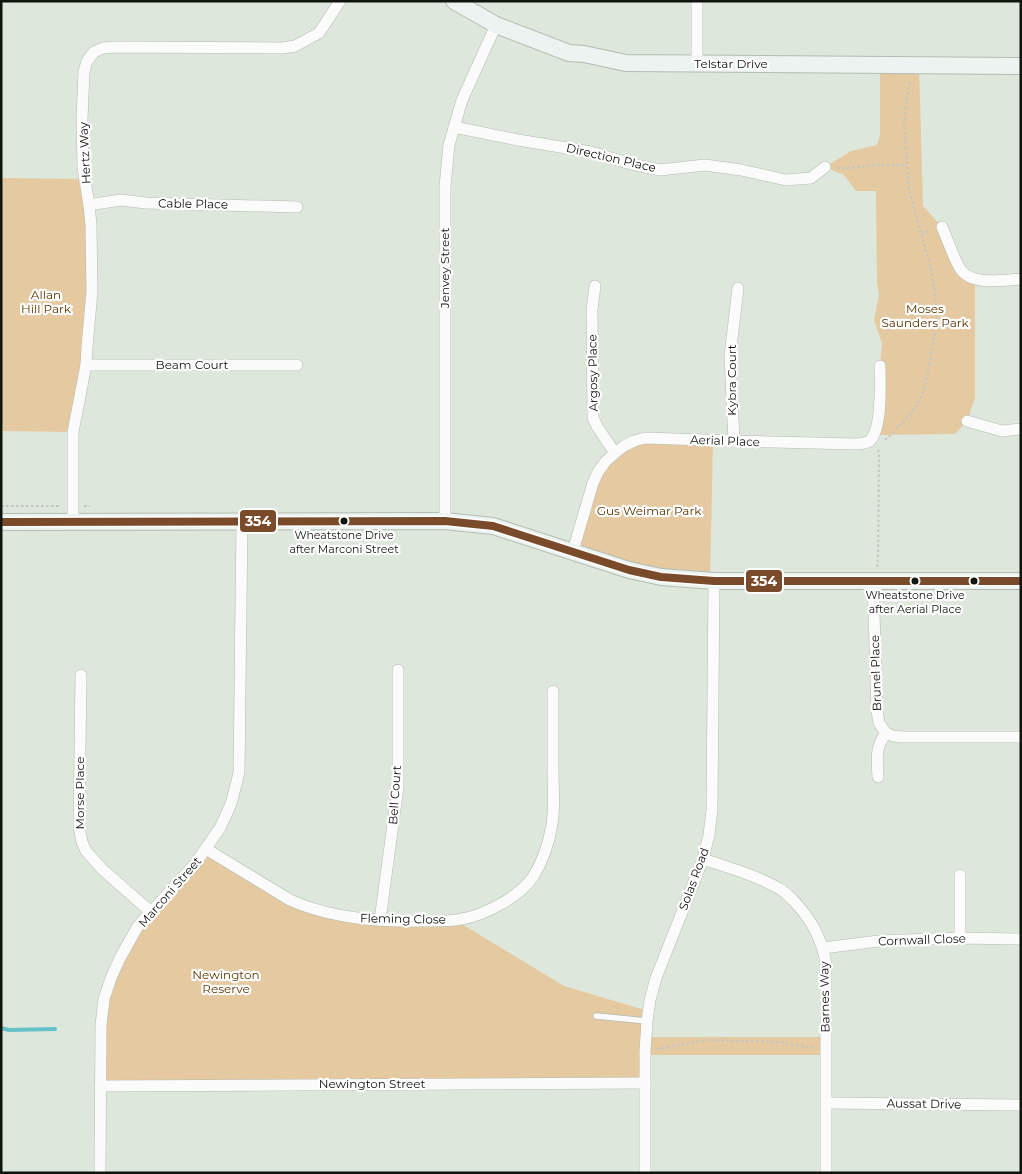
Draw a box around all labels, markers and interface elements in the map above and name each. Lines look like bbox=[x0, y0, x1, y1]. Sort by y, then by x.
street label: Telstar Drive bbox=[694, 56, 768, 71]
street label: Hertz Way bbox=[75, 121, 94, 184]
street label: Direction Place bbox=[565, 140, 657, 175]
street label: Cable Place bbox=[158, 195, 228, 212]
street label: Jenvey Street bbox=[437, 228, 452, 309]
park label: Allan Hill Park bbox=[21, 287, 72, 316]
park label: Moses Saunders Park bbox=[881, 301, 969, 330]
street label: Argosy Place bbox=[584, 334, 601, 412]
street label: Kybra Court bbox=[724, 344, 739, 416]
street label: Beam Court bbox=[156, 357, 229, 372]
street label: Aerial Place bbox=[690, 432, 760, 449]
park label: Gus Weimar Park bbox=[597, 503, 702, 518]
line badge: 354 bbox=[239, 509, 277, 533]
text: 354 bbox=[244, 512, 271, 530]
marker: Wheatstone Drive after Marconi Street bbox=[339, 516, 349, 526]
place label: Wheatstone Drive after Marconi Street bbox=[289, 528, 399, 556]
line badge: 354 bbox=[745, 569, 783, 593]
text: 354 bbox=[750, 572, 777, 590]
marker: Wheatstone Drive after Aerial Place bbox=[910, 576, 920, 586]
unlabelled marker bbox=[969, 576, 979, 586]
place label: Wheatstone Drive after Aerial Place bbox=[865, 588, 965, 616]
street label: Brunel Place bbox=[867, 635, 884, 711]
street label: Morse Place bbox=[72, 757, 87, 829]
street label: Bell Court bbox=[385, 765, 404, 825]
street label: Solas Road bbox=[675, 845, 712, 912]
street label: Marconi Street bbox=[135, 853, 204, 930]
street label: Fleming Close bbox=[360, 910, 446, 927]
street label: Cornwall Close bbox=[878, 930, 966, 949]
street label: Barnes Way bbox=[816, 961, 833, 1033]
park label: Newington Reserve bbox=[192, 967, 260, 996]
street label: Newington Street bbox=[319, 1076, 425, 1091]
street label: Aussat Drive bbox=[886, 1095, 962, 1112]

